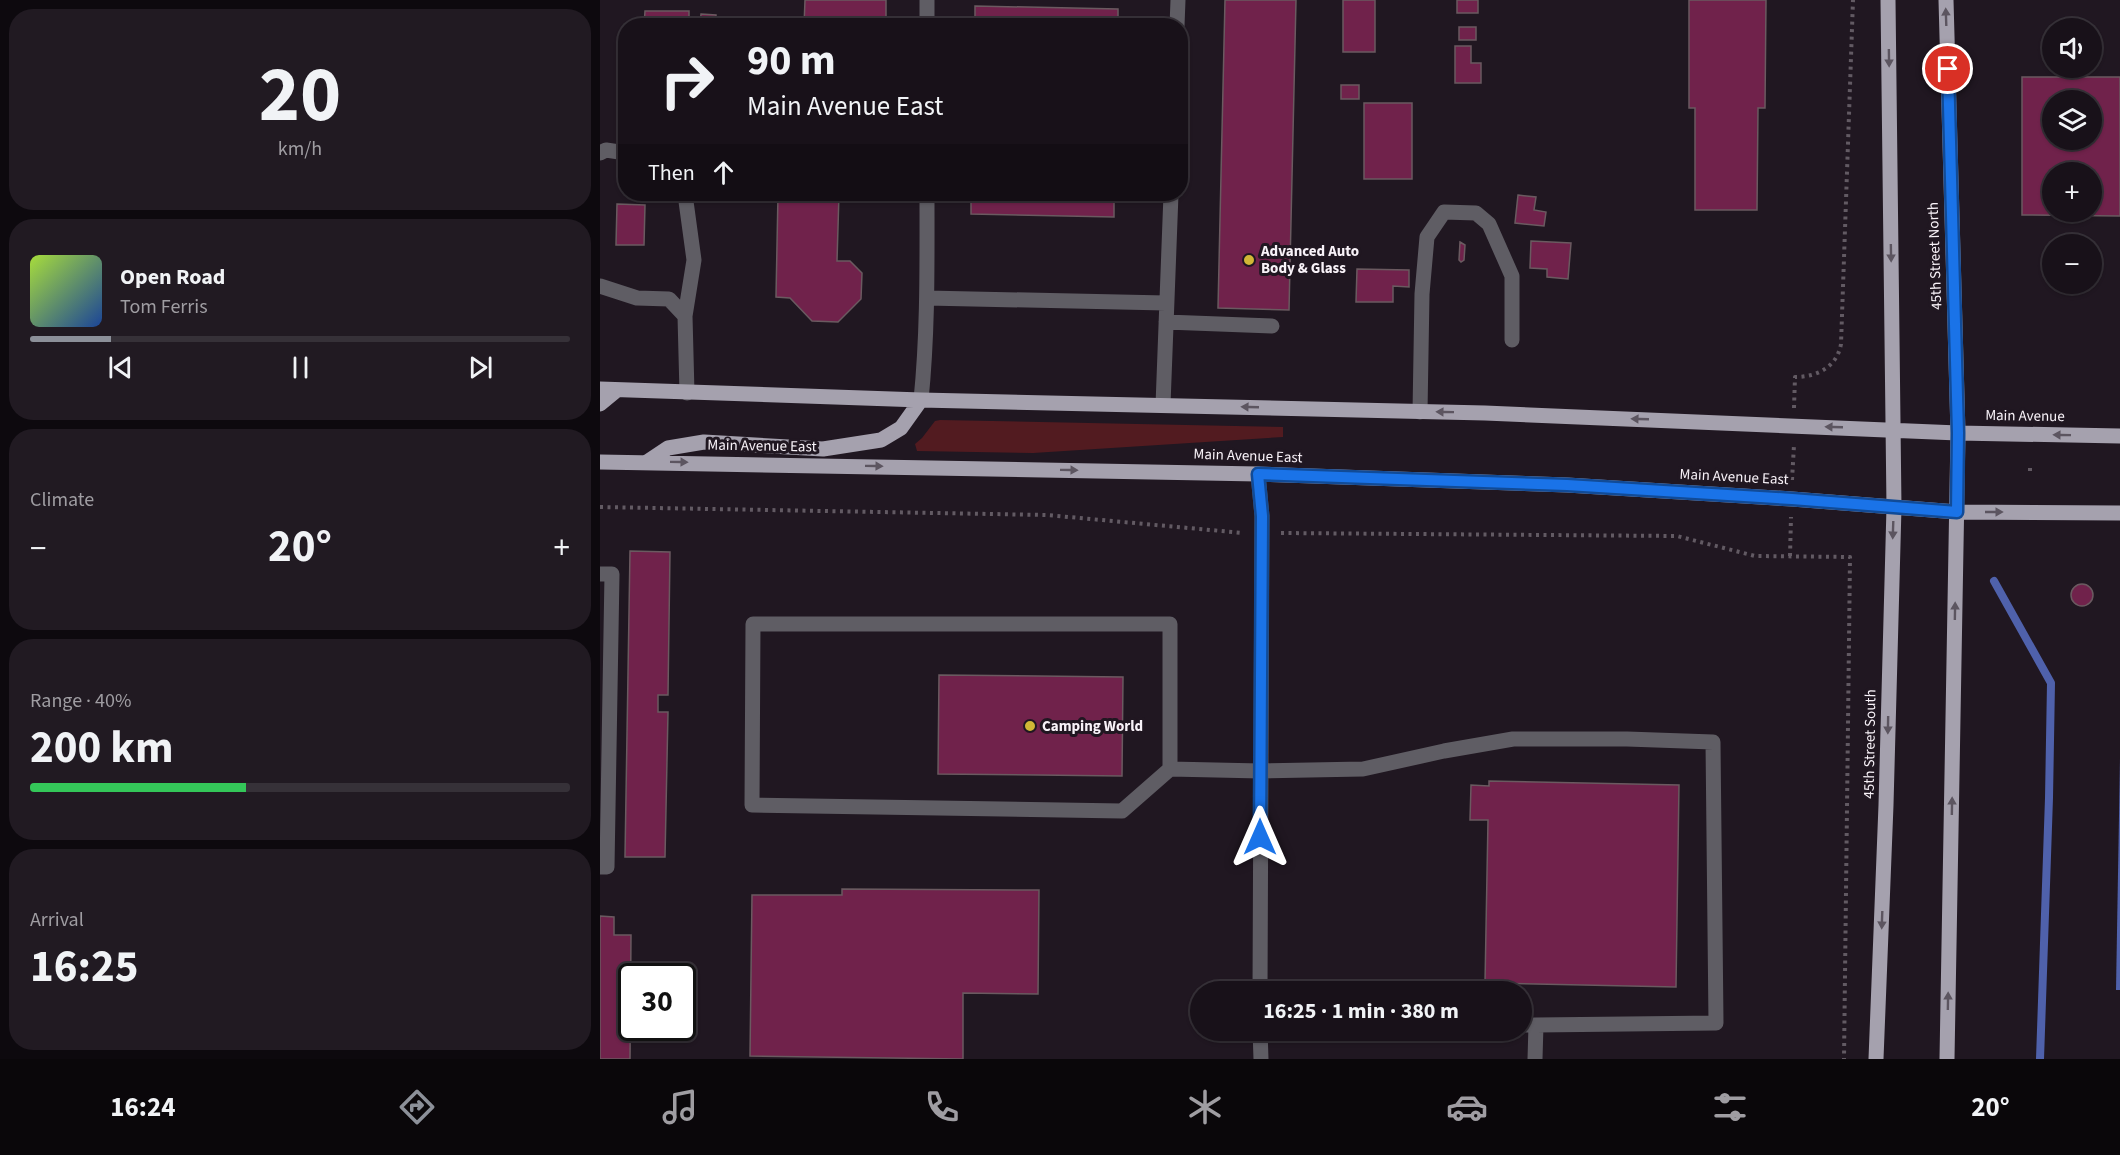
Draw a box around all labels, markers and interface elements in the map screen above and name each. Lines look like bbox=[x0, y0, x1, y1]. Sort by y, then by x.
one-way arrow bbox=[1942, 8, 1951, 27]
map controls bbox=[2042, 18, 2102, 294]
button: sound bbox=[2042, 18, 2102, 78]
text: 90 m bbox=[747, 31, 836, 91]
text: 20 bbox=[259, 40, 341, 151]
icon: right bbox=[648, 42, 726, 120]
pin bbox=[1922, 43, 1973, 94]
one-way arrow bbox=[1884, 49, 1894, 68]
icon: arrive bbox=[1931, 52, 1964, 85]
text: Main Avenue East bbox=[747, 87, 943, 126]
button: layers bbox=[2042, 90, 2102, 150]
text: km/h bbox=[278, 135, 322, 163]
icon: ahead bbox=[707, 156, 740, 189]
text: Then bbox=[648, 157, 695, 189]
button: + bbox=[2042, 162, 2102, 222]
street label: 45th Street North bbox=[1923, 202, 1947, 310]
button: − bbox=[2042, 234, 2102, 294]
place label: Advanced Auto Body & Glass bbox=[1260, 241, 1359, 279]
one-way arrow bbox=[1886, 244, 1896, 263]
marker: Advanced Auto Body & Glass bbox=[1242, 253, 1256, 267]
text: Open Road bbox=[120, 261, 225, 293]
text: Tom Ferris bbox=[120, 293, 208, 321]
icon: previous bbox=[104, 351, 137, 384]
icon: pause bbox=[284, 351, 317, 384]
icon: next bbox=[464, 351, 497, 384]
one-way arrow bbox=[1240, 402, 1259, 412]
street label: Main Avenue bbox=[1985, 405, 2065, 427]
one-way arrow bbox=[1435, 407, 1454, 417]
one-way arrow bbox=[1630, 415, 1649, 424]
one-way arrow bbox=[1825, 422, 1844, 432]
one-way arrow bbox=[2052, 430, 2071, 439]
street label: Main Avenue East bbox=[707, 435, 817, 457]
street label: Main Avenue East bbox=[1193, 444, 1303, 468]
one-way arrow bbox=[670, 457, 689, 467]
one-way arrow bbox=[865, 461, 884, 471]
street label: Main Avenue East bbox=[1679, 464, 1789, 490]
one-way arrow bbox=[1060, 465, 1079, 475]
text: Climate bbox=[30, 486, 94, 514]
one-way arrow bbox=[1984, 507, 2003, 517]
text: 20° bbox=[268, 515, 332, 579]
one-way arrow bbox=[1888, 520, 1898, 539]
text: − bbox=[30, 525, 46, 572]
text: + bbox=[554, 525, 570, 572]
one-way arrow bbox=[1951, 601, 1960, 620]
text: Range · 40% bbox=[30, 687, 131, 715]
street label: 45th Street South bbox=[1859, 689, 1881, 799]
one-way arrow bbox=[1884, 715, 1893, 734]
text: 200 km bbox=[30, 716, 174, 780]
place label: Camping World bbox=[1042, 716, 1143, 737]
marker: Camping World bbox=[1023, 719, 1037, 733]
one-way arrow bbox=[1947, 796, 1957, 815]
position arrow bbox=[1228, 805, 1292, 869]
text: Arrival bbox=[30, 906, 84, 934]
one-way arrow bbox=[1877, 910, 1886, 929]
text: 16:25 bbox=[30, 935, 139, 999]
speed limit sign: 30 bbox=[618, 963, 696, 1041]
one-way arrow bbox=[1943, 991, 1953, 1010]
text: 16:25 · 1 min · 380 m bbox=[1263, 995, 1459, 1027]
icon: directions bbox=[396, 1086, 438, 1128]
icon: music bbox=[659, 1086, 701, 1128]
icon: phone bbox=[921, 1086, 963, 1128]
icon: climate bbox=[1184, 1086, 1226, 1128]
icon: car bbox=[1446, 1086, 1488, 1128]
icon: filters bbox=[1709, 1086, 1751, 1128]
text: 16:24 bbox=[110, 1088, 175, 1127]
text: 20° bbox=[1971, 1088, 2010, 1127]

